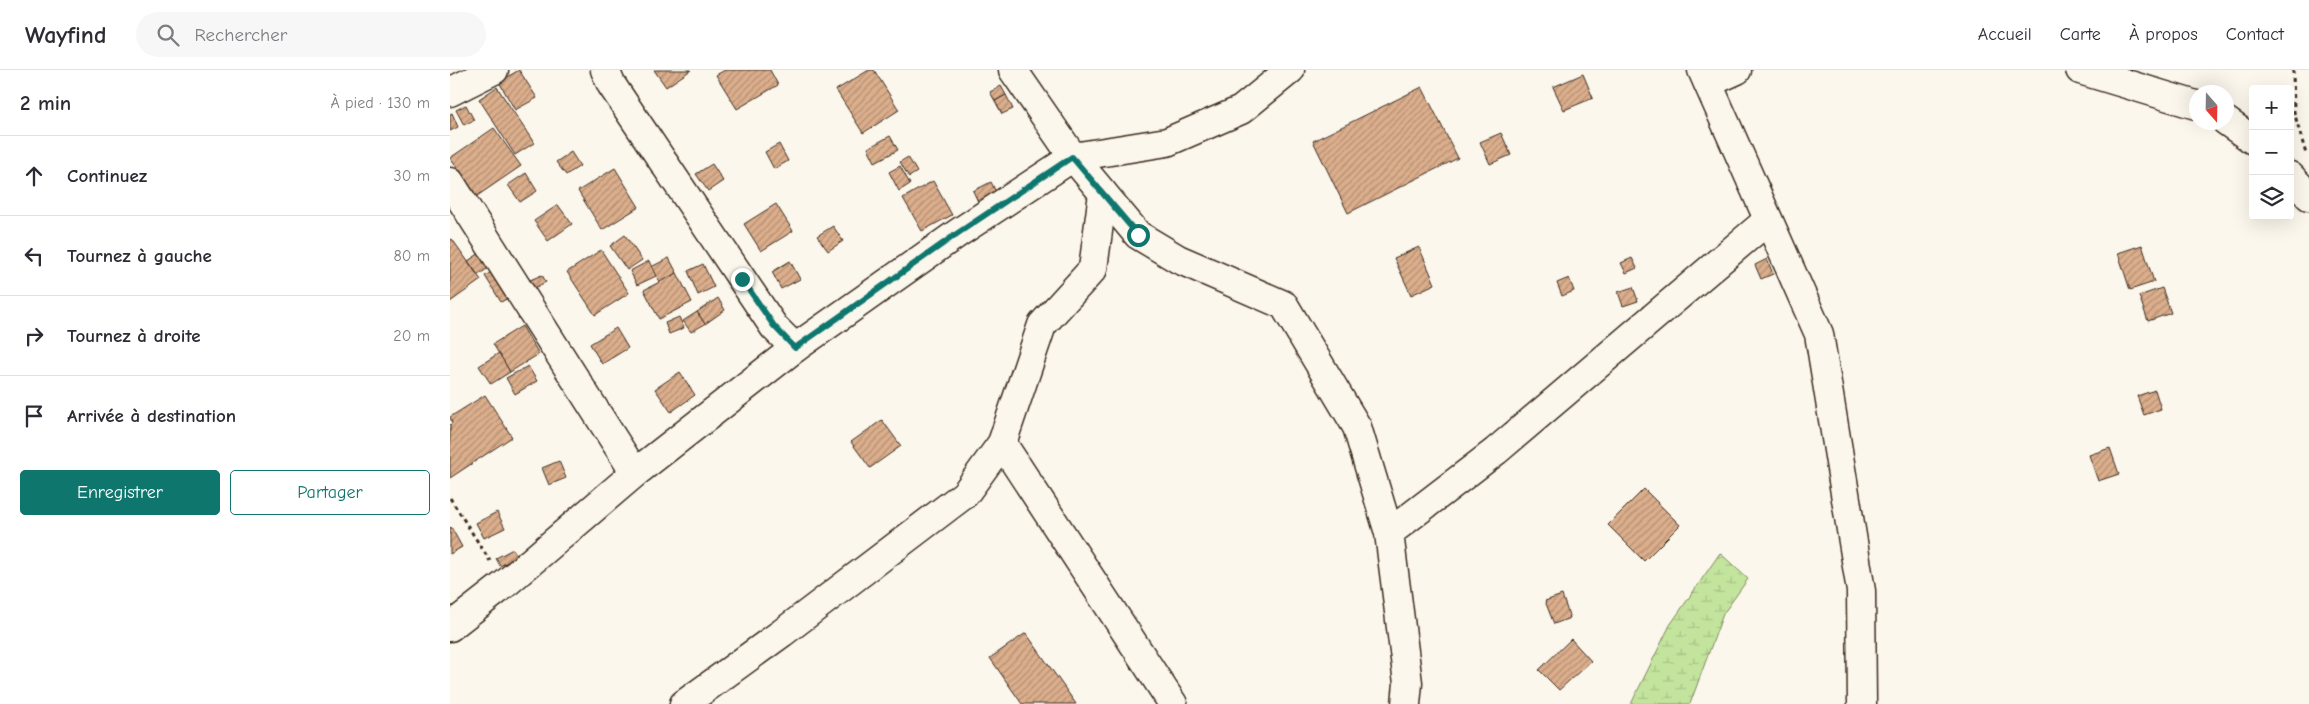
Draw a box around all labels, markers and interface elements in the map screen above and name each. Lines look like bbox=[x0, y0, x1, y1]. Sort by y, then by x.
search box bbox=[136, 12, 486, 57]
text: Wayfind bbox=[25, 21, 106, 49]
icon: search bbox=[154, 21, 182, 49]
text: Rechercher bbox=[194, 24, 287, 46]
text: Accueil bbox=[1978, 24, 2032, 45]
text: Carte bbox=[2060, 24, 2101, 45]
text: À propos bbox=[2129, 24, 2198, 45]
text: Contact bbox=[2226, 24, 2284, 45]
north arrow bbox=[2189, 85, 2234, 130]
map controls bbox=[2249, 85, 2294, 220]
button: + bbox=[2249, 85, 2294, 130]
text: 2 min bbox=[20, 91, 71, 115]
text: À pied · 130 m bbox=[330, 94, 430, 112]
button: − bbox=[2249, 130, 2294, 175]
icon: ahead bbox=[20, 162, 48, 190]
text: Continuez bbox=[67, 165, 147, 187]
text: 30 m bbox=[394, 167, 430, 185]
button: layers bbox=[2249, 175, 2294, 220]
route start bbox=[1127, 224, 1150, 247]
icon: left bbox=[20, 242, 48, 270]
text: Tournez à gauche bbox=[67, 245, 212, 267]
text: 80 m bbox=[393, 247, 430, 265]
route end bbox=[731, 268, 754, 291]
icon: right bbox=[20, 322, 48, 350]
text: Tournez à droite bbox=[67, 325, 201, 347]
text: 20 m bbox=[393, 327, 430, 345]
icon: arrive bbox=[20, 402, 48, 430]
text: Arrivée à destination bbox=[67, 405, 236, 427]
button: Enregistrer bbox=[20, 470, 220, 515]
button: Partager bbox=[230, 470, 430, 515]

